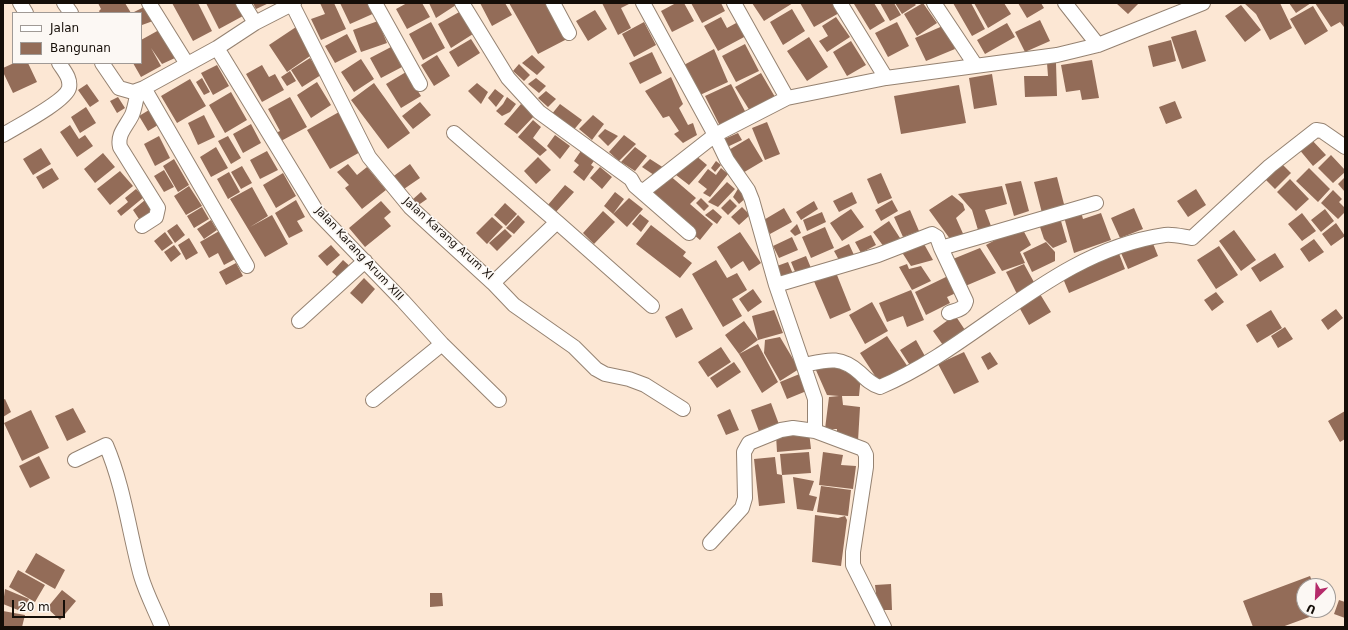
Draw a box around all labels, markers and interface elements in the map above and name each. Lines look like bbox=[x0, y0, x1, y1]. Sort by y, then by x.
legend bbox=[12, 12, 142, 64]
text: Jalan bbox=[50, 21, 79, 35]
text: Bangunan bbox=[50, 41, 111, 55]
street label: Jalan Karang Arum XI bbox=[400, 195, 496, 283]
street label: Jalan Karang Arum XIII bbox=[312, 204, 406, 304]
north arrow bbox=[1296, 578, 1336, 618]
scale bar bbox=[14, 592, 67, 618]
text: 20 m bbox=[19, 600, 50, 614]
text: U bbox=[1305, 601, 1318, 616]

